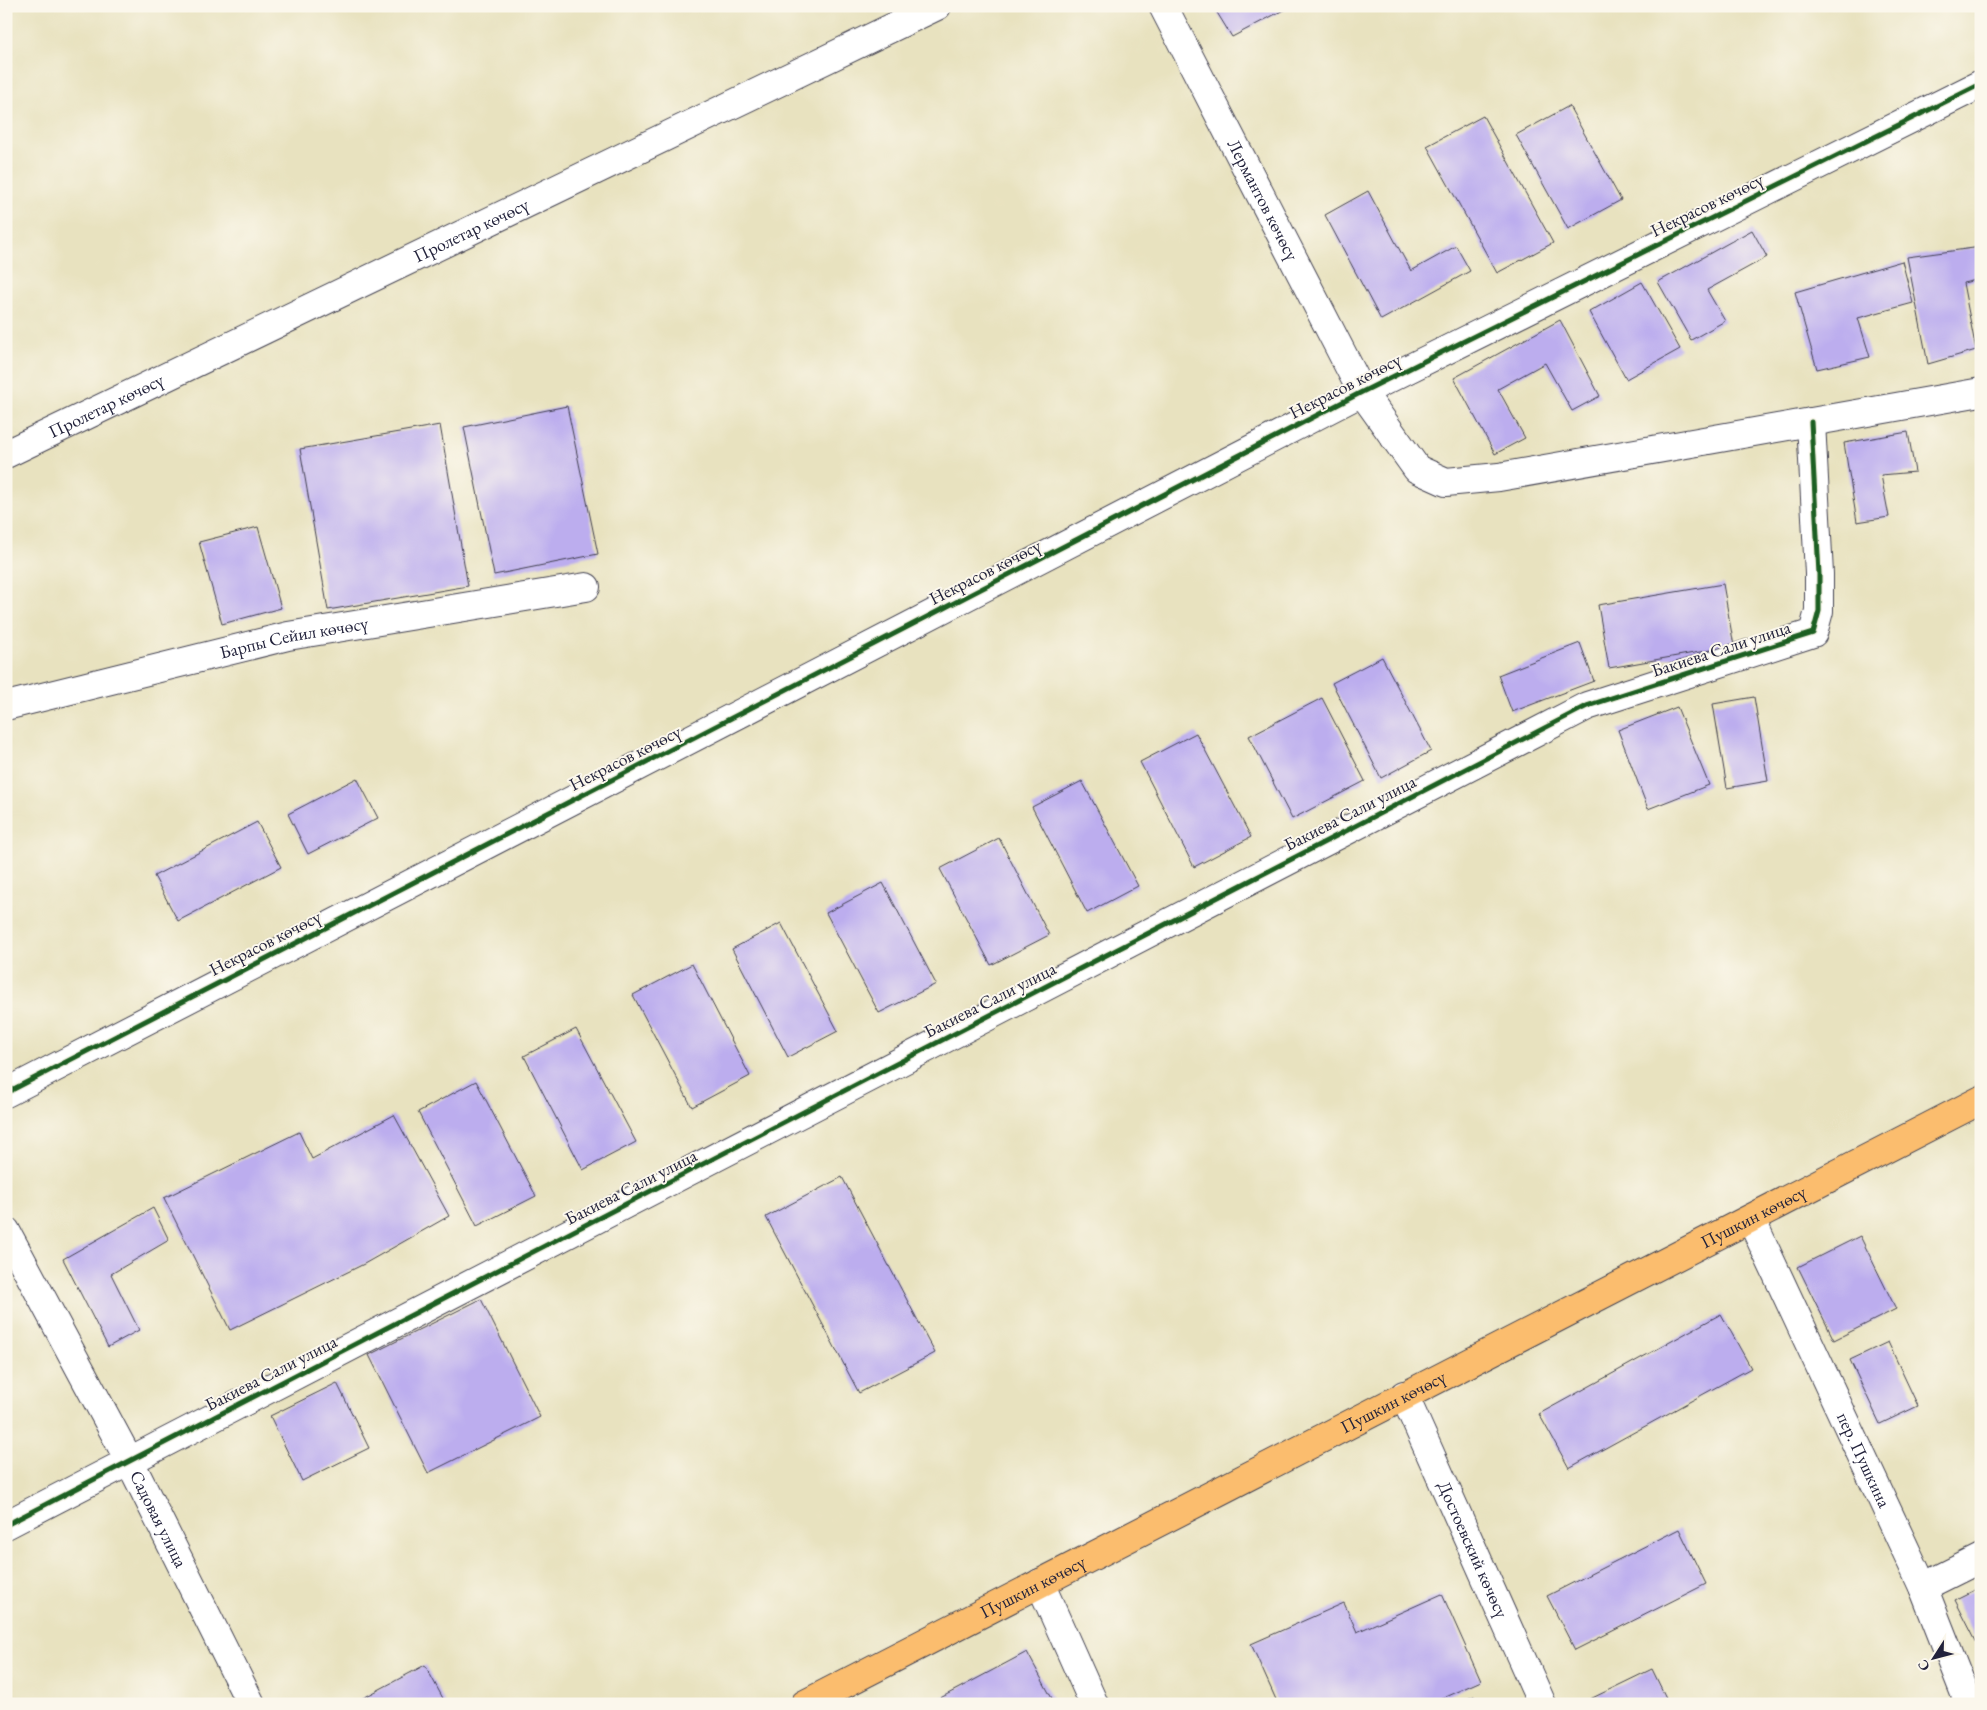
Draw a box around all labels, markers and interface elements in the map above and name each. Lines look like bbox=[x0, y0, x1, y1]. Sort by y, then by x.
street label: Лермантов көчөсү bbox=[1223, 135, 1305, 265]
street label: Некрасов көчөсү bbox=[1647, 167, 1768, 242]
street label: Пролетар көчөсү bbox=[409, 192, 533, 267]
street label: Некрасов көчөсү bbox=[1285, 347, 1406, 424]
street label: Пролетар көчөсү bbox=[45, 367, 168, 443]
street label: Некрасов көчөсү bbox=[925, 533, 1046, 610]
street label: Барпы Сейил көчөсү bbox=[217, 611, 371, 664]
street label: Бакиева Сали улица bbox=[1648, 615, 1794, 682]
street label: Некрасов көчөсү bbox=[565, 719, 686, 796]
street label: Бакиева Сали улица bbox=[1280, 769, 1420, 856]
street label: Некрасов көчөсү bbox=[205, 904, 326, 981]
street label: Бакиева Сали улица bbox=[920, 956, 1060, 1043]
street label: Бакиева Сали улица bbox=[561, 1143, 701, 1230]
street label: Пушкин көчөсү bbox=[1696, 1179, 1811, 1253]
street label: Бакиева Сали улица bbox=[201, 1329, 341, 1416]
street label: Пушкин көчөсү bbox=[1336, 1364, 1450, 1438]
street label: пер. Пушкина bbox=[1832, 1408, 1897, 1512]
street label: Садовая улица bbox=[125, 1466, 193, 1572]
street label: Достоевский көчөсү bbox=[1433, 1477, 1514, 1622]
street label: Пушкин көчөсү bbox=[976, 1549, 1090, 1623]
north arrow bbox=[1910, 1632, 1960, 1682]
text: С bbox=[1913, 1656, 1934, 1675]

